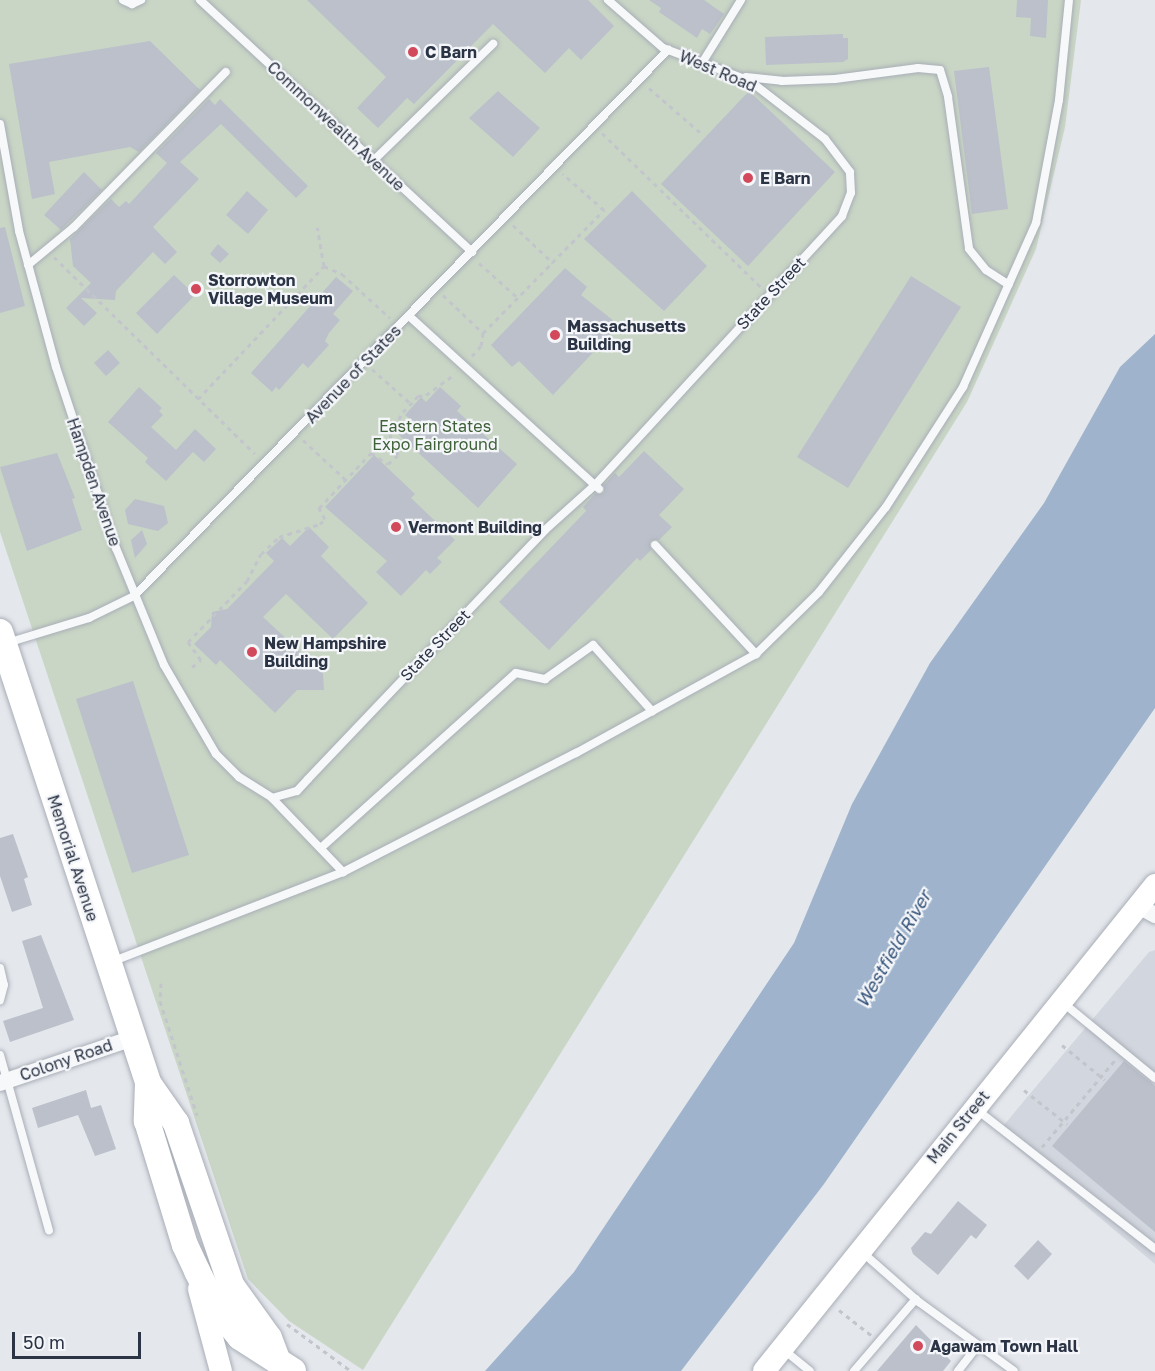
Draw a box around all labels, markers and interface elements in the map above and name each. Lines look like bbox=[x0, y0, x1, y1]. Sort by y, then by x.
place label: C Barn bbox=[425, 42, 477, 62]
marker: C Barn bbox=[406, 45, 420, 59]
street label: West Road bbox=[676, 46, 760, 96]
street label: Commonwealth Avenue bbox=[263, 57, 409, 195]
place label: E Barn bbox=[760, 168, 810, 188]
marker: E Barn bbox=[741, 171, 755, 185]
street label: State Street bbox=[733, 253, 809, 333]
place label: Storrowton Village Museum bbox=[208, 270, 333, 308]
marker: Storrowton Village Museum bbox=[189, 282, 203, 296]
place label: Massachusetts Building bbox=[567, 316, 686, 354]
street label: Avenue of States bbox=[301, 321, 405, 427]
marker: Massachusetts Building bbox=[548, 328, 562, 342]
street label: Hampden Avenue bbox=[63, 415, 125, 549]
park label: Eastern States Expo Fairground bbox=[372, 416, 498, 454]
place label: Vermont Building bbox=[408, 517, 542, 537]
marker: Vermont Building bbox=[389, 520, 403, 534]
street label: State Street bbox=[396, 605, 474, 685]
place label: New Hampshire Building bbox=[264, 633, 387, 671]
marker: New Hampshire Building bbox=[245, 645, 259, 659]
street label: Memorial Avenue bbox=[43, 792, 103, 924]
water label: Westfield River bbox=[851, 887, 935, 1011]
street label: Colony Road bbox=[17, 1035, 115, 1085]
street label: Main Street bbox=[923, 1087, 993, 1167]
scale bar bbox=[15, 1320, 144, 1358]
text: 50 m bbox=[23, 1331, 65, 1353]
place label: Agawam Town Hall bbox=[930, 1336, 1078, 1356]
marker: Agawam Town Hall bbox=[911, 1339, 925, 1353]

